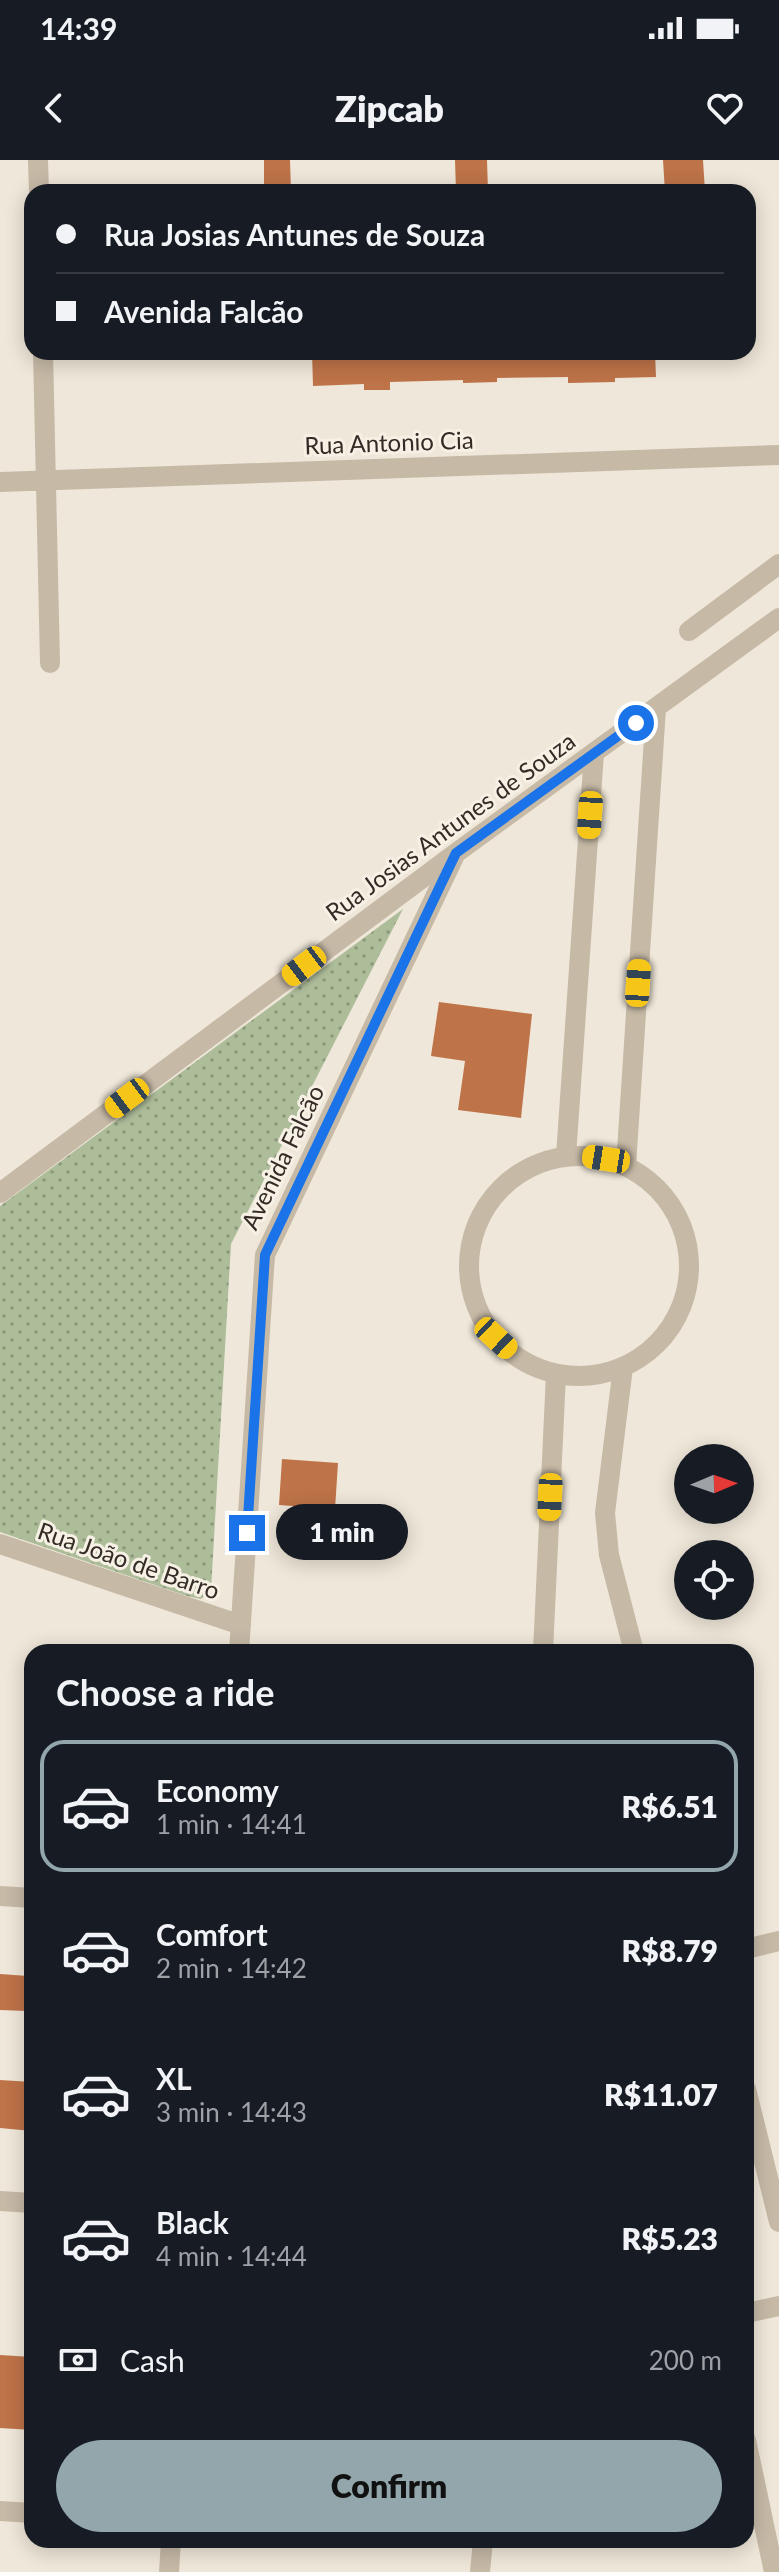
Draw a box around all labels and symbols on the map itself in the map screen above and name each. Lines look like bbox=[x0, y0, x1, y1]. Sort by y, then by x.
street label: Rua Antonio Cia bbox=[304, 425, 474, 459]
route start bbox=[618, 705, 654, 741]
street label: Rua Josias Antunes de Souza bbox=[320, 726, 580, 926]
car bbox=[576, 790, 604, 840]
car bbox=[278, 942, 330, 990]
car bbox=[624, 958, 652, 1008]
car bbox=[101, 1074, 153, 1122]
street label: Avenida Falcão bbox=[235, 1080, 329, 1234]
car bbox=[580, 1143, 632, 1175]
car bbox=[470, 1313, 522, 1363]
north arrow bbox=[674, 1444, 754, 1524]
car bbox=[537, 1472, 563, 1522]
callout: 1 min bbox=[275, 1505, 407, 1561]
street label: Rua João de Barro bbox=[34, 1515, 224, 1605]
route end bbox=[229, 1515, 265, 1551]

